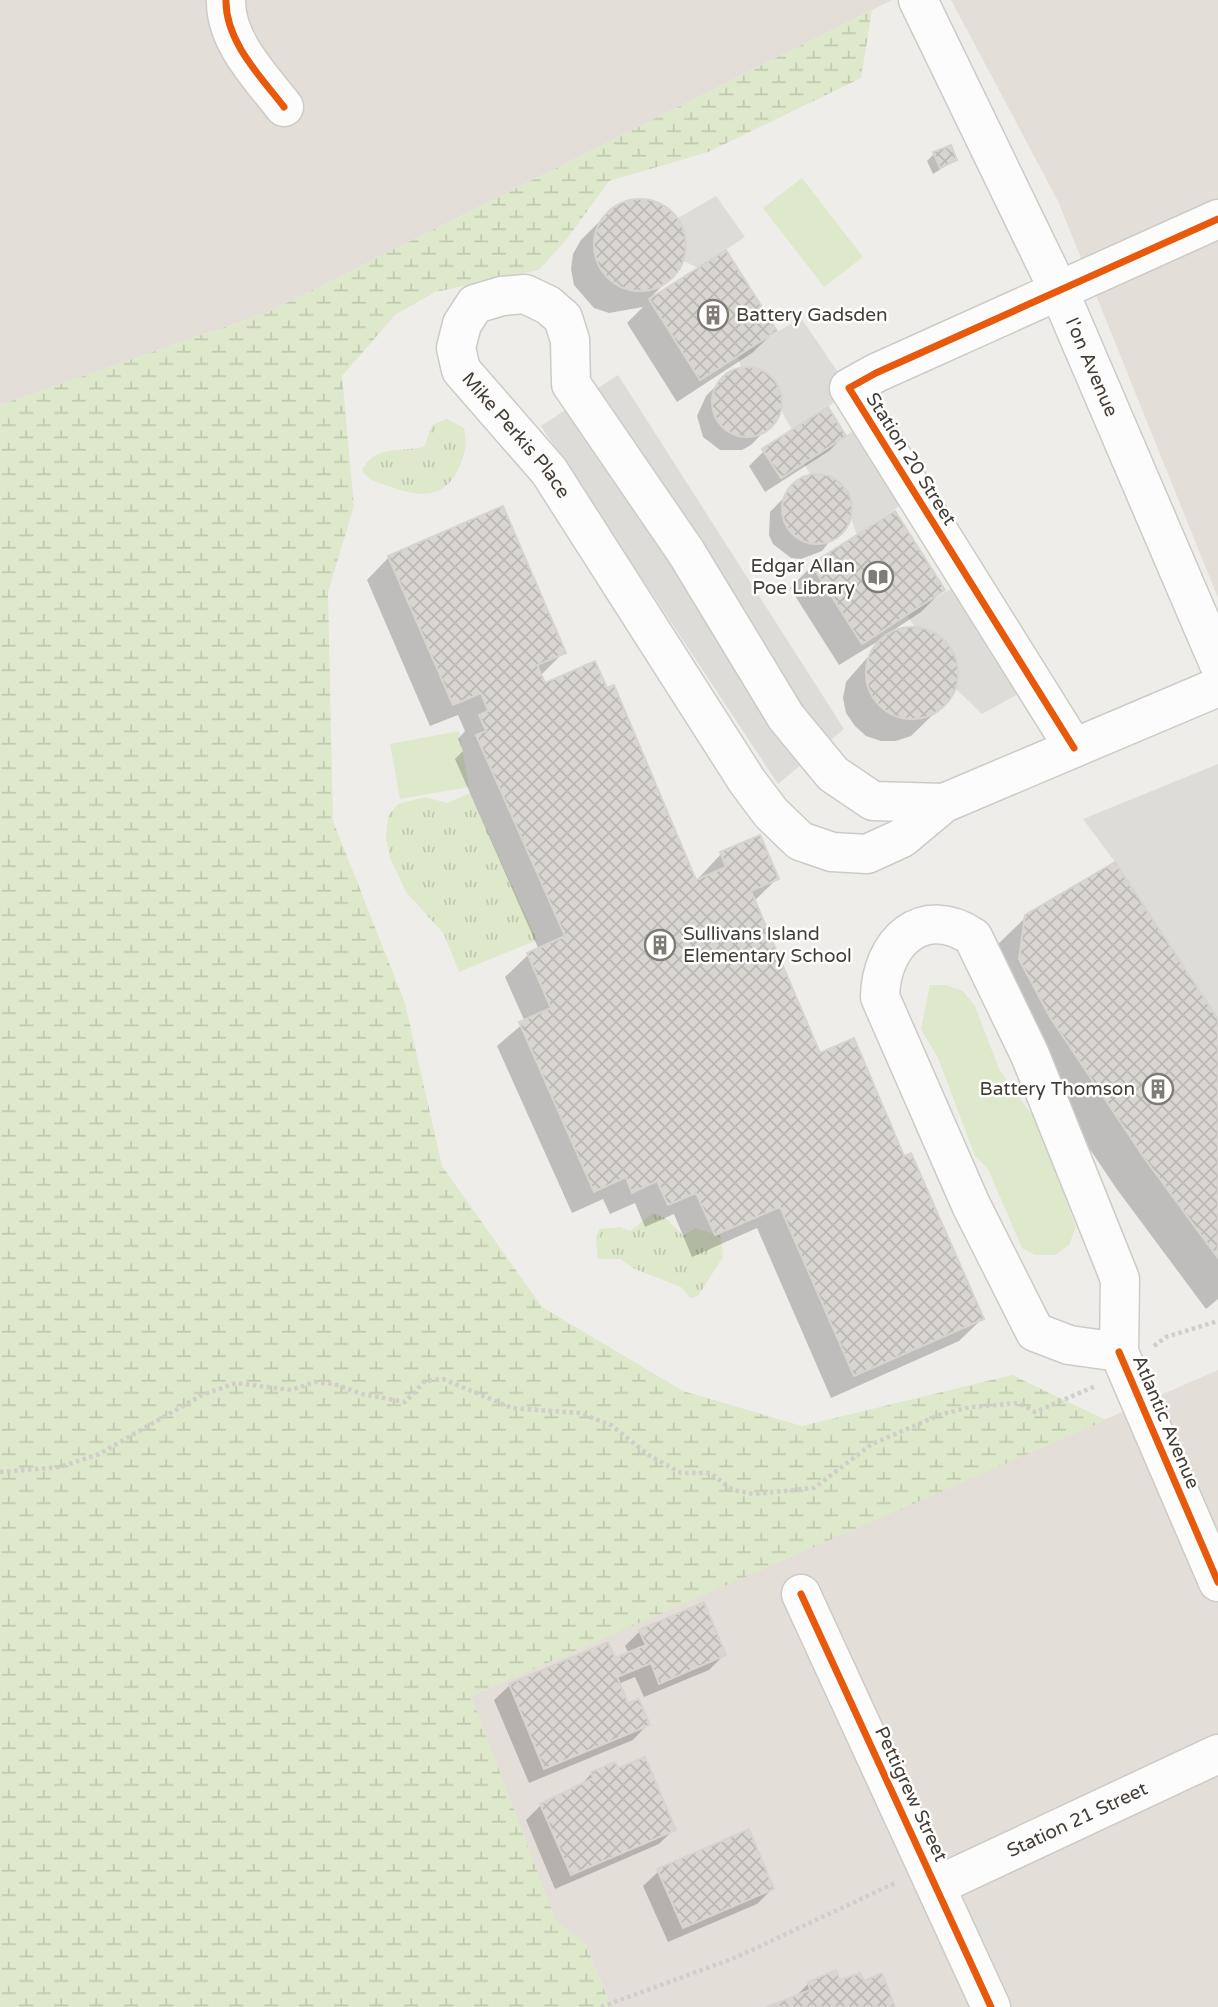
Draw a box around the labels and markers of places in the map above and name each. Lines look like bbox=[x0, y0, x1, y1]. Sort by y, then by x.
building icon: Battery Gadsden bbox=[696, 298, 730, 332]
place label: Battery Gadsden bbox=[736, 304, 888, 326]
place label: Edgar Allan Poe Library bbox=[750, 555, 855, 599]
library icon: Edgar Allan Poe Library bbox=[861, 560, 895, 594]
place label: Sullivans Island Elementary School bbox=[683, 923, 852, 967]
building icon: Sullivans Island Elementary School bbox=[643, 928, 677, 962]
building icon: Battery Thomson bbox=[1141, 1072, 1175, 1106]
place label: Battery Thomson bbox=[980, 1078, 1135, 1100]

